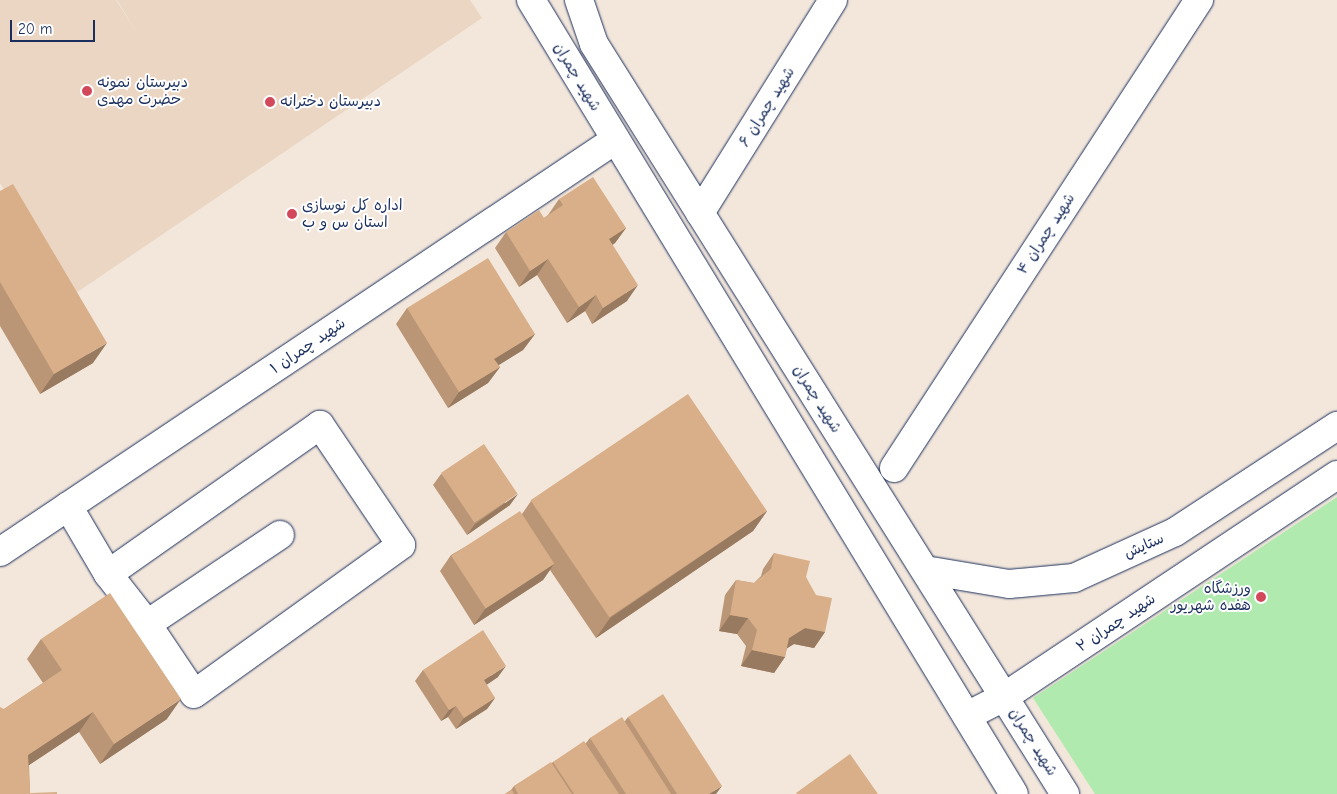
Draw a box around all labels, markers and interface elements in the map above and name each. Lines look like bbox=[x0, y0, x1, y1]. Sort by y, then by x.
scale bar bbox=[12, 10, 98, 42]
text: 20 m bbox=[18, 20, 52, 38]
street label: شهید چمران bbox=[550, 40, 604, 114]
street label: شهید چمران ۶ bbox=[735, 64, 799, 150]
place label: دبیرستان نمونه حضرت مهدی bbox=[97, 73, 188, 108]
marker: دبیرستان نمونه حضرت مهدی bbox=[81, 85, 93, 97]
place label: دبیرستان دخترانه bbox=[280, 93, 381, 111]
marker: دبیرستان دخترانه bbox=[264, 96, 276, 108]
street label: شهید چمران ۴ bbox=[1013, 190, 1079, 278]
place label: اداره کل نوسازی استان س و ب bbox=[302, 196, 403, 231]
marker: اداره کل نوسازی استان س و ب bbox=[286, 208, 298, 220]
street label: شهید چمران ۱ bbox=[267, 314, 349, 378]
street label: شهید چمران bbox=[789, 362, 845, 436]
street label: ستایش bbox=[1121, 529, 1167, 563]
place label: ورزشگاه هفده شهریور bbox=[1171, 579, 1251, 614]
street label: شهید چمران ۲ bbox=[1073, 590, 1159, 656]
marker: ورزشگاه هفده شهریور bbox=[1255, 591, 1267, 603]
street label: شهید چمران bbox=[1005, 705, 1061, 779]

